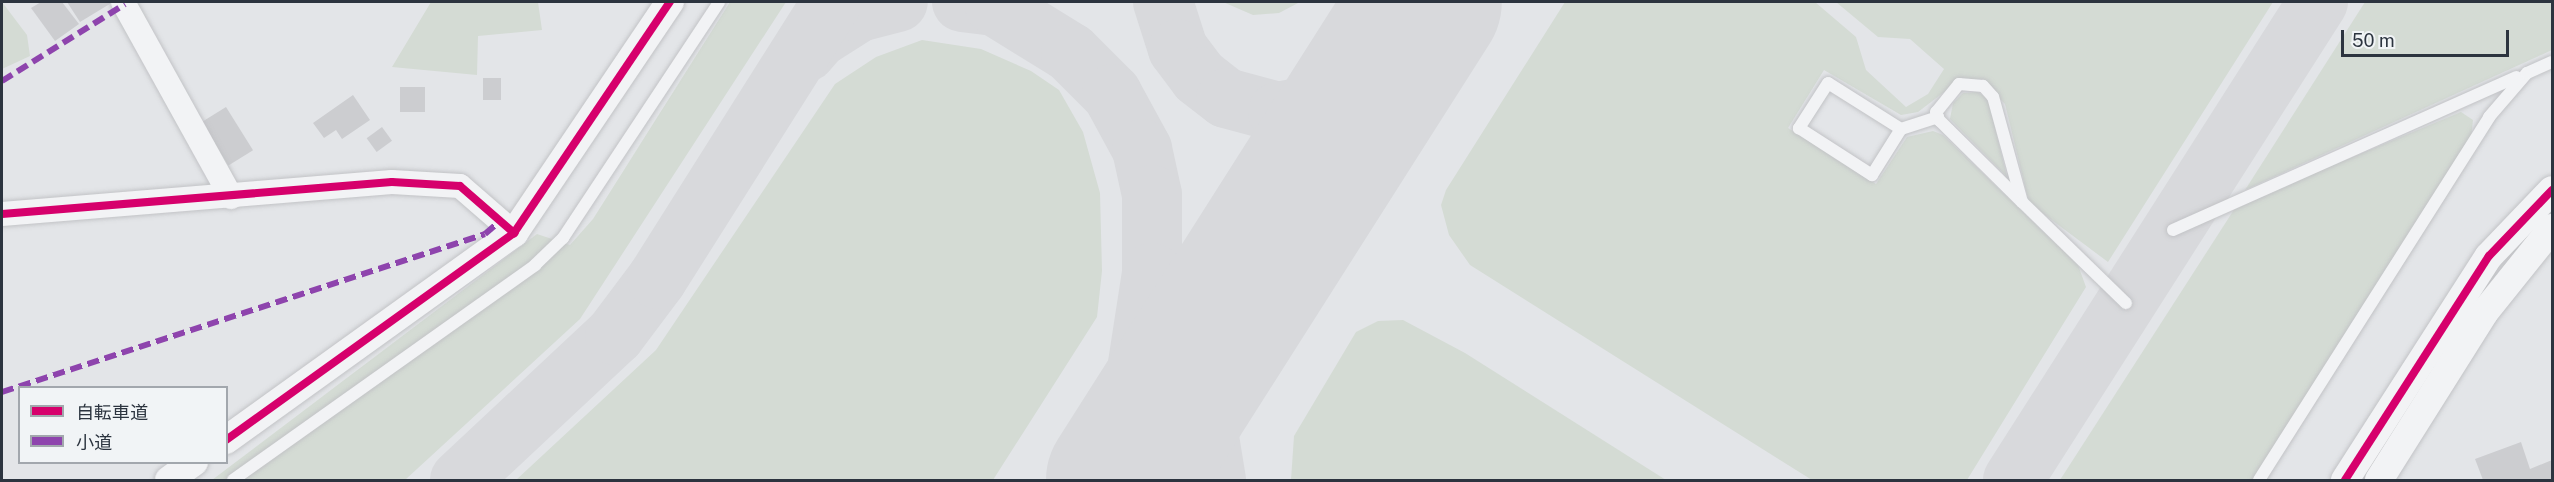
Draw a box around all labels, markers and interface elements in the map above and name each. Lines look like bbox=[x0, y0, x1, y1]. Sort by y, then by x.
scale bar bbox=[2344, 18, 2512, 56]
text: 50 m bbox=[2352, 30, 2395, 51]
legend bbox=[18, 386, 228, 464]
text: 自転車道 bbox=[76, 402, 148, 423]
text: 小道 bbox=[76, 432, 112, 453]

